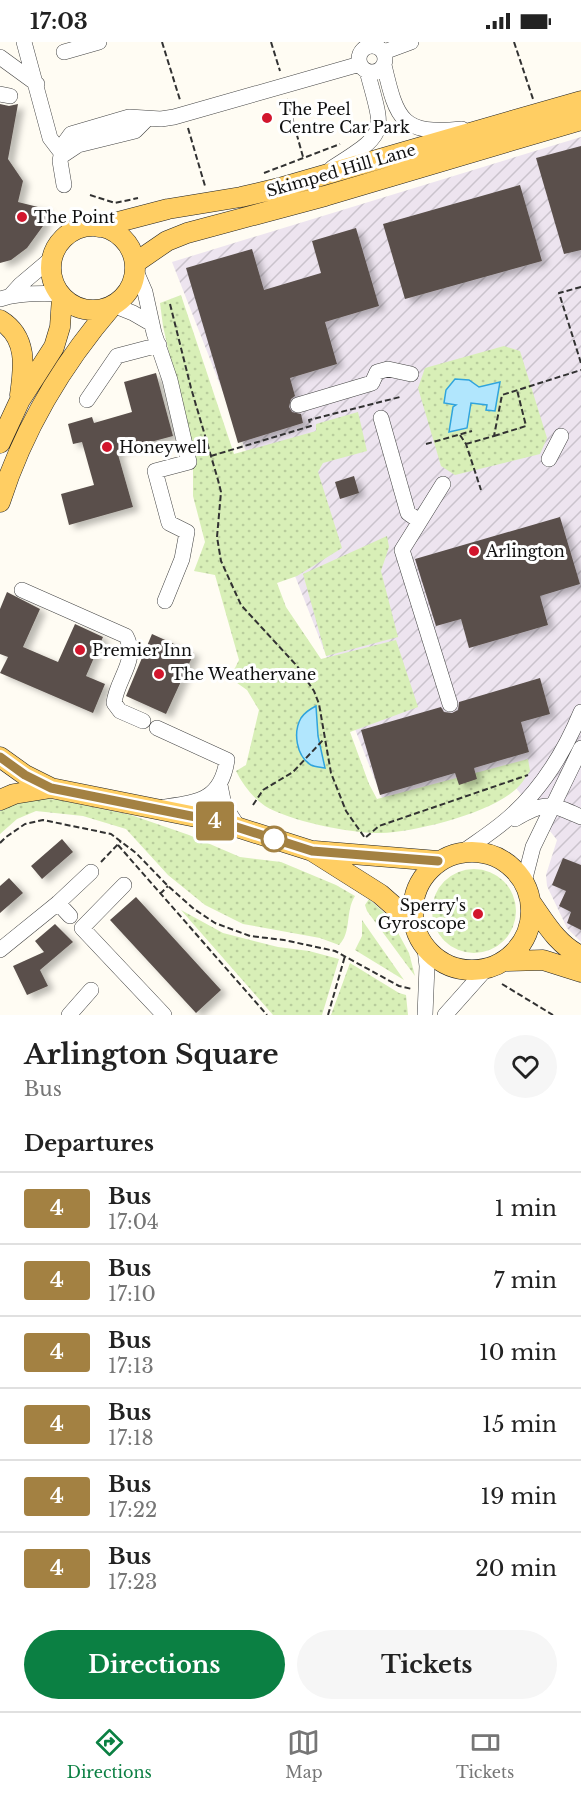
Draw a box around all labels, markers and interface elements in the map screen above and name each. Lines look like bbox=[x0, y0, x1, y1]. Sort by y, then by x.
text: 17:03 bbox=[30, 8, 88, 35]
place label: The Peel Centre Car Park bbox=[279, 99, 410, 137]
marker: The Peel Centre Car Park bbox=[260, 111, 274, 125]
street label: Skimped Hill Lane bbox=[264, 139, 418, 201]
place label: The Point bbox=[34, 207, 115, 227]
marker: The Point bbox=[15, 210, 29, 224]
place label: Honeywell bbox=[119, 437, 207, 457]
marker: Honeywell bbox=[100, 440, 114, 454]
place label: Arlington bbox=[485, 541, 565, 561]
marker: Arlington bbox=[467, 544, 481, 558]
place label: Premier Inn bbox=[92, 640, 192, 660]
marker: Premier Inn bbox=[73, 643, 87, 657]
place label: The Weathervane bbox=[171, 664, 316, 684]
marker: The Weathervane bbox=[152, 667, 166, 681]
line badge: 4 bbox=[196, 802, 234, 840]
text: 4 bbox=[208, 808, 222, 834]
unlabelled marker bbox=[261, 826, 287, 852]
place label: Sperry's Gyroscope bbox=[378, 895, 466, 933]
marker: Sperry's Gyroscope bbox=[471, 907, 485, 921]
button: heart bbox=[494, 1035, 557, 1098]
text: Arlington Square bbox=[24, 1037, 279, 1072]
text: Bus bbox=[24, 1077, 62, 1101]
text: Departures bbox=[24, 1130, 154, 1157]
text: Bus bbox=[108, 1183, 151, 1210]
text: 4 bbox=[50, 1195, 64, 1221]
text: 1 min bbox=[495, 1195, 557, 1222]
text: 17:04 bbox=[108, 1210, 159, 1234]
text: Bus bbox=[108, 1255, 151, 1282]
text: 4 bbox=[50, 1267, 64, 1293]
text: 7 min bbox=[493, 1267, 557, 1294]
text: 17:10 bbox=[108, 1282, 156, 1306]
text: Bus bbox=[108, 1327, 151, 1354]
text: 4 bbox=[50, 1339, 64, 1365]
text: 10 min bbox=[479, 1339, 557, 1366]
text: 17:13 bbox=[108, 1354, 154, 1378]
text: Bus bbox=[108, 1399, 151, 1426]
text: 4 bbox=[50, 1411, 64, 1437]
text: 15 min bbox=[482, 1411, 557, 1438]
text: 17:18 bbox=[108, 1426, 154, 1450]
text: Bus bbox=[108, 1471, 151, 1498]
text: 4 bbox=[50, 1483, 64, 1509]
text: 19 min bbox=[480, 1483, 557, 1510]
text: 17:22 bbox=[108, 1498, 157, 1522]
text: Bus bbox=[108, 1543, 151, 1570]
text: 4 bbox=[50, 1555, 64, 1581]
text: 20 min bbox=[475, 1555, 557, 1582]
text: 17:23 bbox=[108, 1570, 157, 1594]
button: Directions bbox=[24, 1630, 285, 1699]
button: Tickets bbox=[297, 1630, 557, 1699]
tab: Directions bbox=[67, 1726, 152, 1782]
tab: Map bbox=[285, 1726, 323, 1782]
tab: Tickets bbox=[456, 1726, 514, 1782]

